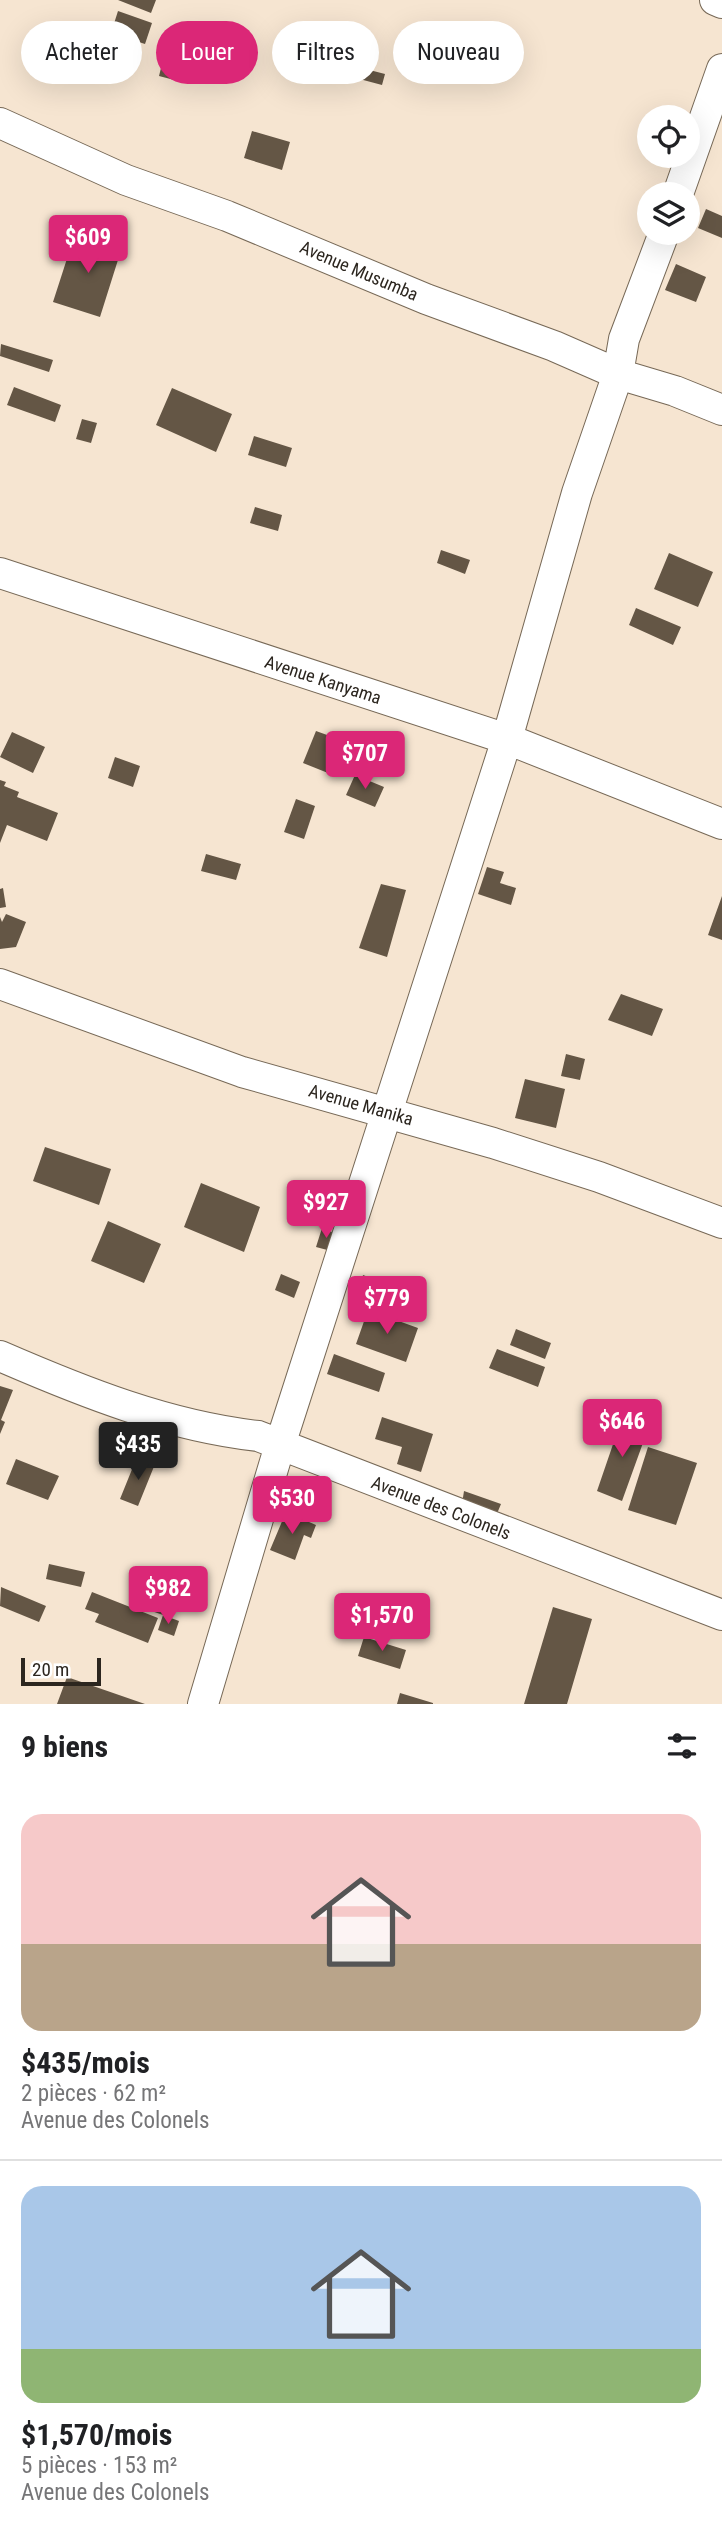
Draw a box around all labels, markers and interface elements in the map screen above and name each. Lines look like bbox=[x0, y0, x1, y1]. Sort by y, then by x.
chip: Acheter bbox=[21, 21, 142, 84]
chip: Louer bbox=[156, 21, 258, 84]
chip: Filtres bbox=[272, 21, 379, 84]
chip: Nouveau bbox=[393, 21, 524, 84]
map controls bbox=[637, 105, 700, 245]
button: locate bbox=[637, 105, 700, 168]
button: layers bbox=[637, 182, 700, 245]
pin: $609 bbox=[47, 216, 129, 275]
text: $609 bbox=[65, 224, 111, 251]
street label: Avenue Musumba bbox=[297, 236, 421, 305]
street label: Avenue Kanyama bbox=[262, 651, 384, 708]
pin: $707 bbox=[324, 732, 406, 791]
text: $707 bbox=[342, 740, 388, 767]
street label: Avenue Manika bbox=[306, 1080, 416, 1129]
pin: $927 bbox=[285, 1180, 367, 1240]
text: $927 bbox=[303, 1189, 349, 1216]
pin: $779 bbox=[346, 1276, 428, 1336]
text: $779 bbox=[364, 1285, 410, 1312]
pin: $646 bbox=[581, 1400, 663, 1459]
text: $646 bbox=[599, 1408, 645, 1435]
pin: $435 bbox=[97, 1422, 179, 1482]
text: $435 bbox=[115, 1431, 161, 1458]
street label: Avenue des Colonels bbox=[369, 1471, 514, 1544]
pin: $530 bbox=[251, 1476, 333, 1536]
text: $530 bbox=[269, 1485, 315, 1512]
pin: $982 bbox=[127, 1566, 209, 1626]
text: $982 bbox=[145, 1575, 191, 1602]
pin: $1,570 bbox=[325, 1594, 439, 1653]
text: $1,570 bbox=[350, 1602, 414, 1629]
scale bar bbox=[21, 1655, 102, 1687]
text: 20 m bbox=[32, 1658, 69, 1681]
icon: filters bbox=[663, 1727, 701, 1765]
text: 9 biens bbox=[21, 1729, 108, 1764]
icon: home bbox=[298, 1859, 424, 1985]
text: $435/mois bbox=[21, 2045, 150, 2080]
text: 2 pièces · 62 m² bbox=[21, 2080, 166, 2107]
text: Avenue des Colonels bbox=[21, 2107, 210, 2134]
icon: home bbox=[298, 2231, 424, 2357]
text: $1,570/mois bbox=[21, 2417, 172, 2452]
text: 5 pièces · 153 m² bbox=[21, 2452, 177, 2479]
text: Avenue des Colonels bbox=[21, 2479, 210, 2506]

